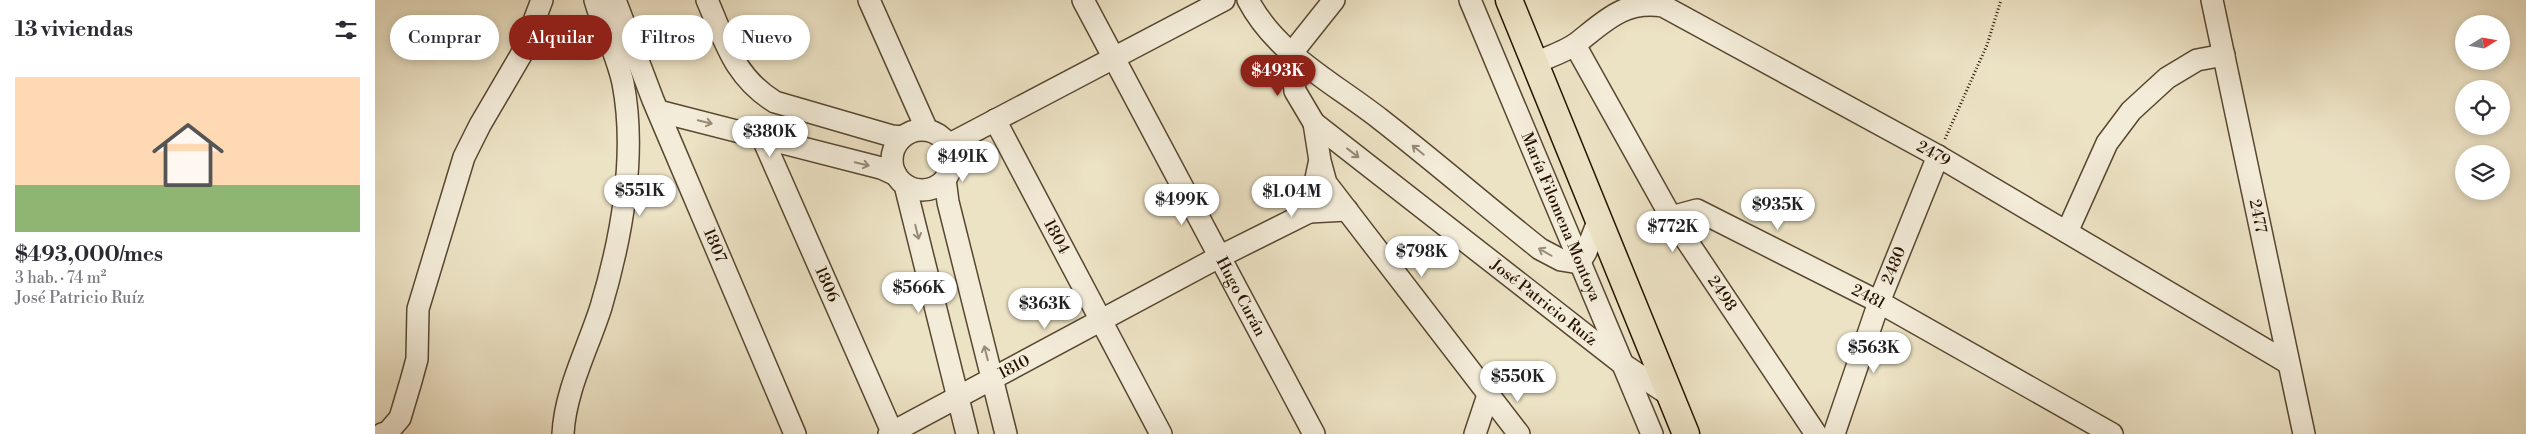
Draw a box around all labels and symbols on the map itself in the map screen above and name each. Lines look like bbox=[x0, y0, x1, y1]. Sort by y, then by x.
north arrow bbox=[2455, 15, 2510, 70]
pin: $493K bbox=[1243, 54, 1313, 97]
pin: $380K bbox=[735, 116, 805, 158]
one-way arrow bbox=[697, 118, 713, 127]
street label: María Filomena Montoya bbox=[1517, 129, 1606, 305]
street label: 2479 bbox=[1913, 136, 1954, 171]
pin: $491K bbox=[928, 140, 998, 183]
one-way arrow bbox=[1412, 145, 1425, 156]
one-way arrow bbox=[1346, 147, 1359, 158]
one-way arrow bbox=[854, 159, 870, 169]
pin: $551K bbox=[605, 174, 675, 217]
pin: $1.04M bbox=[1251, 176, 1333, 218]
pin: $499K bbox=[1147, 184, 1217, 226]
pin: $935K bbox=[1743, 188, 1813, 231]
street label: 2477 bbox=[2244, 197, 2271, 235]
pin: $772K bbox=[1638, 210, 1708, 253]
street label: 1804 bbox=[1039, 216, 1074, 258]
one-way arrow bbox=[913, 223, 922, 239]
street label: 1807 bbox=[699, 225, 731, 265]
pin: $798K bbox=[1387, 236, 1457, 278]
street label: 2480 bbox=[1877, 243, 1910, 287]
one-way arrow bbox=[1539, 246, 1553, 256]
street label: Hugo Curán bbox=[1212, 253, 1270, 340]
street label: José Patricio Ruíz bbox=[1486, 254, 1601, 350]
street label: 1806 bbox=[810, 264, 844, 305]
pin: $566K bbox=[884, 272, 954, 314]
street label: 2498 bbox=[1703, 272, 1741, 315]
street label: 2481 bbox=[1848, 280, 1889, 314]
pin: $363K bbox=[1010, 288, 1080, 330]
pin: $563K bbox=[1839, 332, 1909, 374]
one-way arrow bbox=[981, 345, 990, 361]
street label: 1810 bbox=[995, 350, 1033, 384]
pin: $550K bbox=[1483, 360, 1553, 403]

